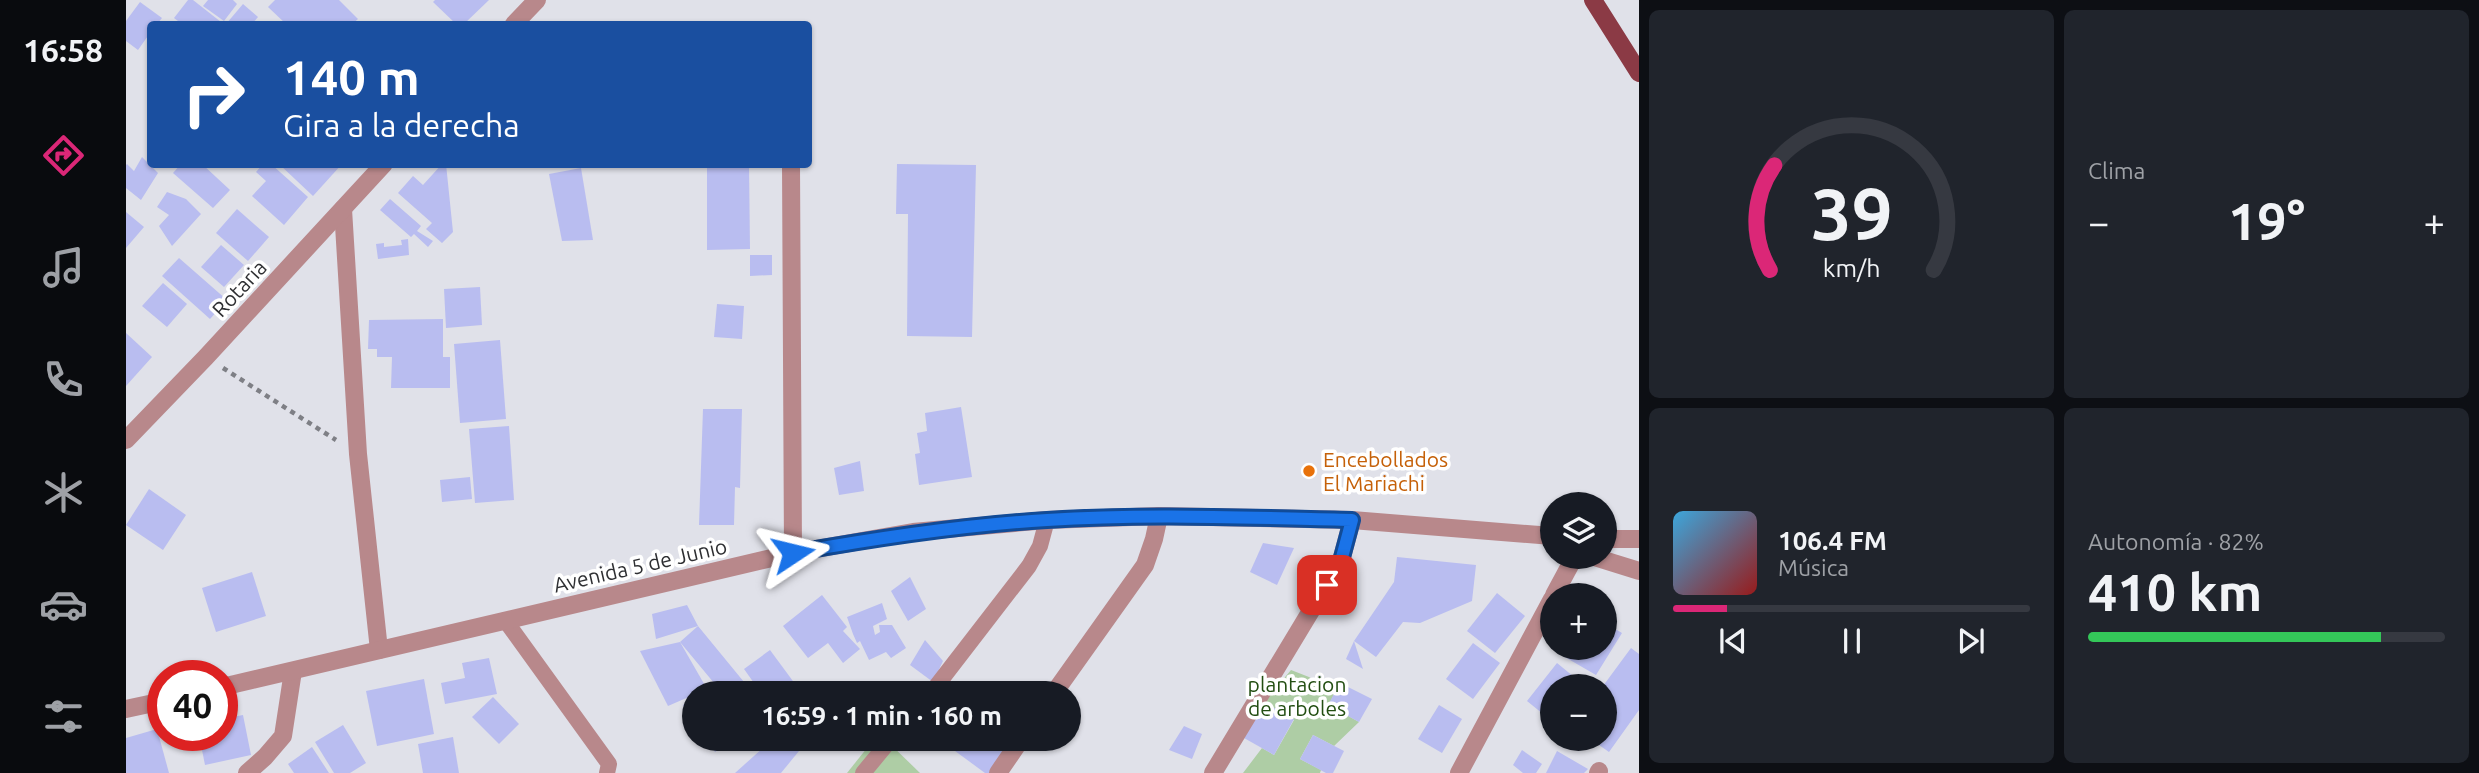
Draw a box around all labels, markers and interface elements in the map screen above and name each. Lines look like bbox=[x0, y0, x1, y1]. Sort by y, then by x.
text: 16:58 bbox=[23, 32, 103, 68]
icon: right bbox=[168, 49, 259, 140]
text: 140 m bbox=[283, 49, 420, 104]
text: Gira a la derecha bbox=[283, 107, 520, 143]
icon: directions bbox=[39, 131, 88, 180]
text: Clima bbox=[2088, 158, 2145, 183]
text: 39 bbox=[1810, 172, 1893, 254]
text: 19° bbox=[2228, 192, 2305, 250]
text: − bbox=[2088, 201, 2109, 243]
text: + bbox=[2424, 201, 2445, 243]
icon: music bbox=[39, 243, 88, 292]
text: km/h bbox=[1823, 254, 1880, 282]
street label: Rotaria bbox=[207, 255, 271, 321]
icon: phone bbox=[39, 355, 88, 404]
place label: Encebollados El Mariachi bbox=[1323, 447, 1448, 495]
marker: Encebollados El Mariachi bbox=[1301, 463, 1317, 479]
icon: climate bbox=[39, 468, 88, 517]
map controls bbox=[1540, 492, 1617, 751]
button: layers bbox=[1540, 492, 1617, 569]
position arrow bbox=[756, 516, 830, 590]
text: 106.4 FM bbox=[1778, 526, 1887, 555]
text: Autonomía · 82% bbox=[2088, 529, 2264, 554]
street label: Avenida 5 de Junio bbox=[551, 533, 729, 597]
pin bbox=[1297, 555, 1357, 615]
text: Música bbox=[1778, 555, 1849, 580]
text: 410 km bbox=[2088, 563, 2262, 621]
icon: arrive bbox=[1308, 566, 1346, 604]
icon: car bbox=[39, 580, 88, 629]
button: + bbox=[1540, 583, 1617, 660]
icon: previous bbox=[1714, 622, 1752, 660]
icon: pause bbox=[1833, 622, 1871, 660]
icon: next bbox=[1952, 622, 1990, 660]
speed limit sign: 40 bbox=[147, 660, 238, 751]
park label: plantacion de arboles bbox=[1248, 672, 1346, 720]
button: − bbox=[1540, 674, 1617, 751]
icon: filters bbox=[39, 692, 88, 741]
text: 16:59 · 1 min · 160 m bbox=[761, 701, 1002, 730]

